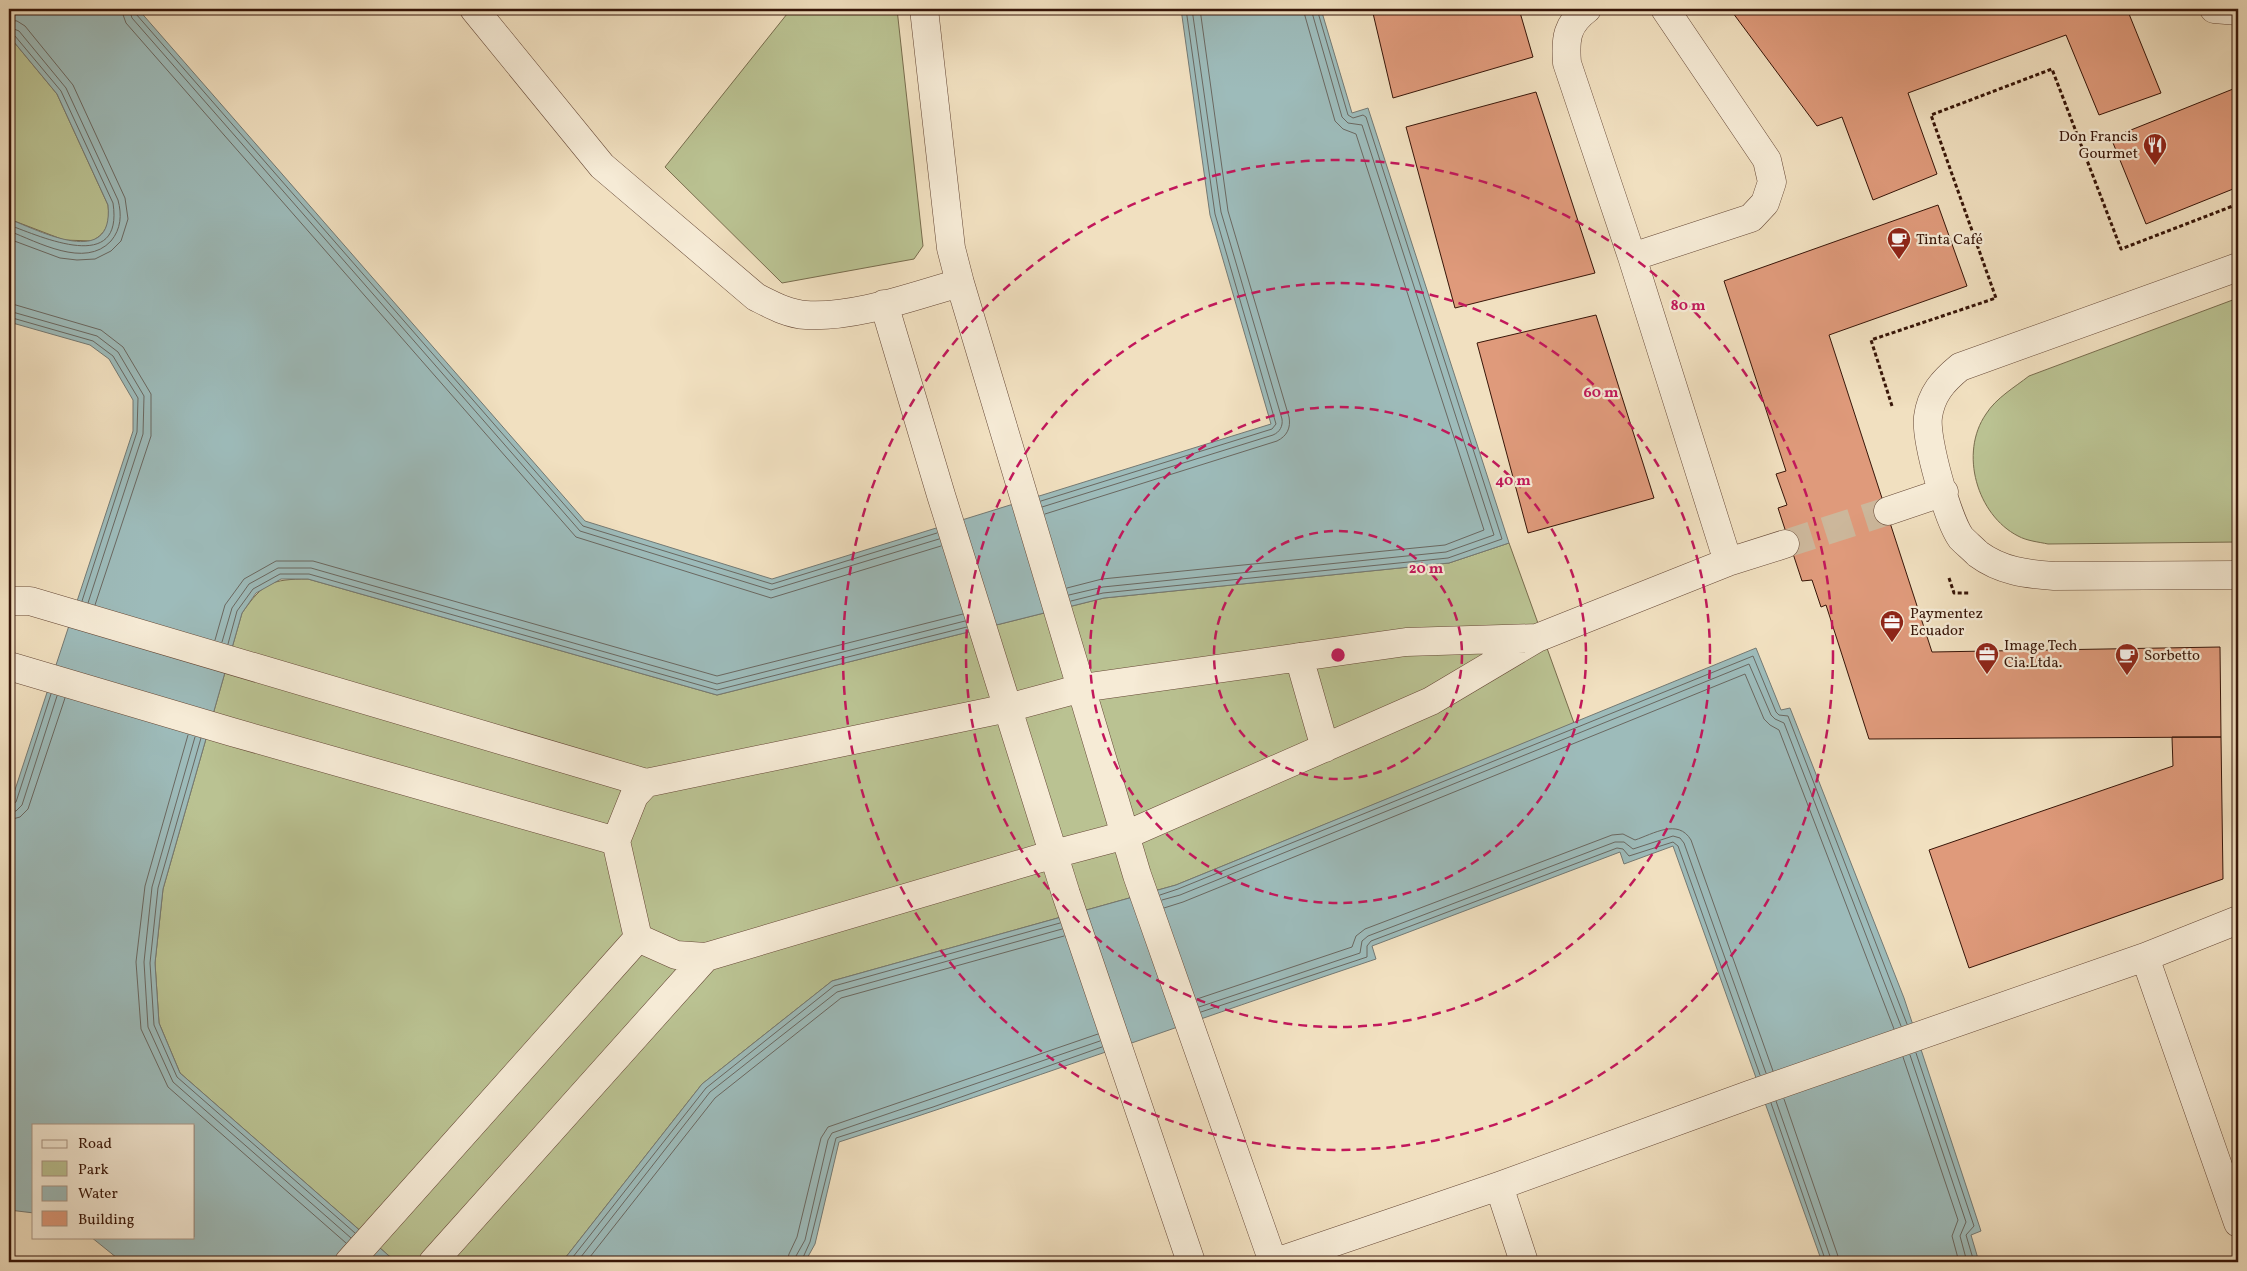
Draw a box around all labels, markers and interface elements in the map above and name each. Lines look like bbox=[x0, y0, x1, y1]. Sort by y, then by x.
place label: Don Francis Gourmet bbox=[2059, 127, 2138, 165]
restaurant icon: Don Francis Gourmet bbox=[2142, 132, 2168, 166]
cafe icon: Tinta Café bbox=[1886, 226, 1912, 260]
place label: Tinta Café bbox=[1916, 230, 1983, 251]
text: 80 m bbox=[1671, 296, 1706, 317]
text: 60 m bbox=[1584, 383, 1619, 404]
text: 40 m bbox=[1495, 471, 1531, 492]
text: 20 m bbox=[1409, 559, 1444, 580]
place label: Paymentez Ecuador bbox=[1910, 604, 1983, 642]
office icon: Paymentez Ecuador bbox=[1879, 609, 1905, 643]
place label: Image Tech Cia.Ltda. bbox=[2004, 636, 2078, 674]
office icon: Image Tech Cia.Ltda. bbox=[1974, 641, 2000, 675]
cafe icon: Sorbetto bbox=[2114, 642, 2140, 676]
centre of rings bbox=[1329, 646, 1347, 664]
place label: Sorbetto bbox=[2144, 646, 2200, 667]
legend bbox=[32, 1124, 195, 1238]
text: Road bbox=[78, 1134, 112, 1155]
text: Park bbox=[78, 1160, 109, 1181]
text: Water bbox=[78, 1184, 118, 1205]
text: Building bbox=[78, 1210, 135, 1231]

